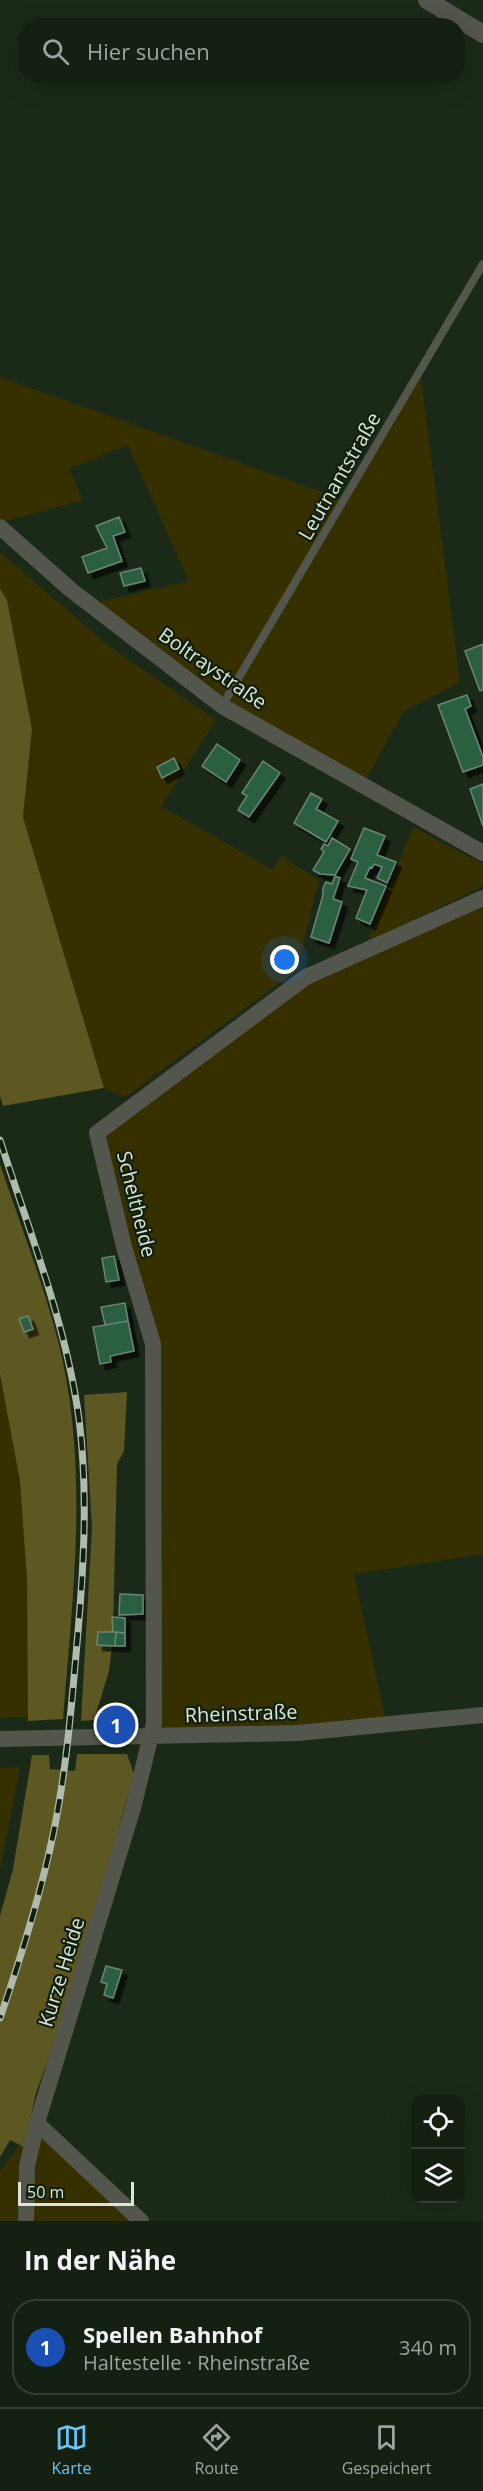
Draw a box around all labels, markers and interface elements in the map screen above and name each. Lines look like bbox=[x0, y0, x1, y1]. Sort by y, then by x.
search box bbox=[18, 18, 465, 84]
icon: search bbox=[39, 35, 72, 68]
text: Hier suchen bbox=[87, 36, 210, 66]
street label: Leutnantstraße bbox=[291, 407, 387, 545]
street label: Boltraystraße bbox=[154, 621, 272, 715]
your location bbox=[270, 945, 299, 974]
street label: Scheltheide bbox=[111, 1148, 163, 1260]
street label: Rheinstraße bbox=[184, 1698, 298, 1728]
pin: 1 bbox=[96, 1702, 136, 1748]
street label: Kurze Heide bbox=[32, 1914, 90, 2030]
map controls bbox=[411, 2095, 465, 2203]
button: locate bbox=[411, 2095, 465, 2149]
button: layers bbox=[411, 2149, 465, 2203]
scale bar bbox=[18, 2179, 134, 2206]
text: 50 m bbox=[27, 2181, 64, 2203]
text: In der Nähe bbox=[24, 2242, 176, 2278]
text: Spellen Bahnhof bbox=[83, 2319, 262, 2349]
text: 1 bbox=[40, 2334, 51, 2361]
text: 340 m bbox=[399, 2334, 457, 2361]
text: Haltestelle · Rheinstraße bbox=[83, 2349, 310, 2376]
tab: Karte bbox=[52, 2421, 91, 2479]
tab: Route bbox=[195, 2421, 239, 2479]
tab: Gespeichert bbox=[342, 2421, 431, 2479]

